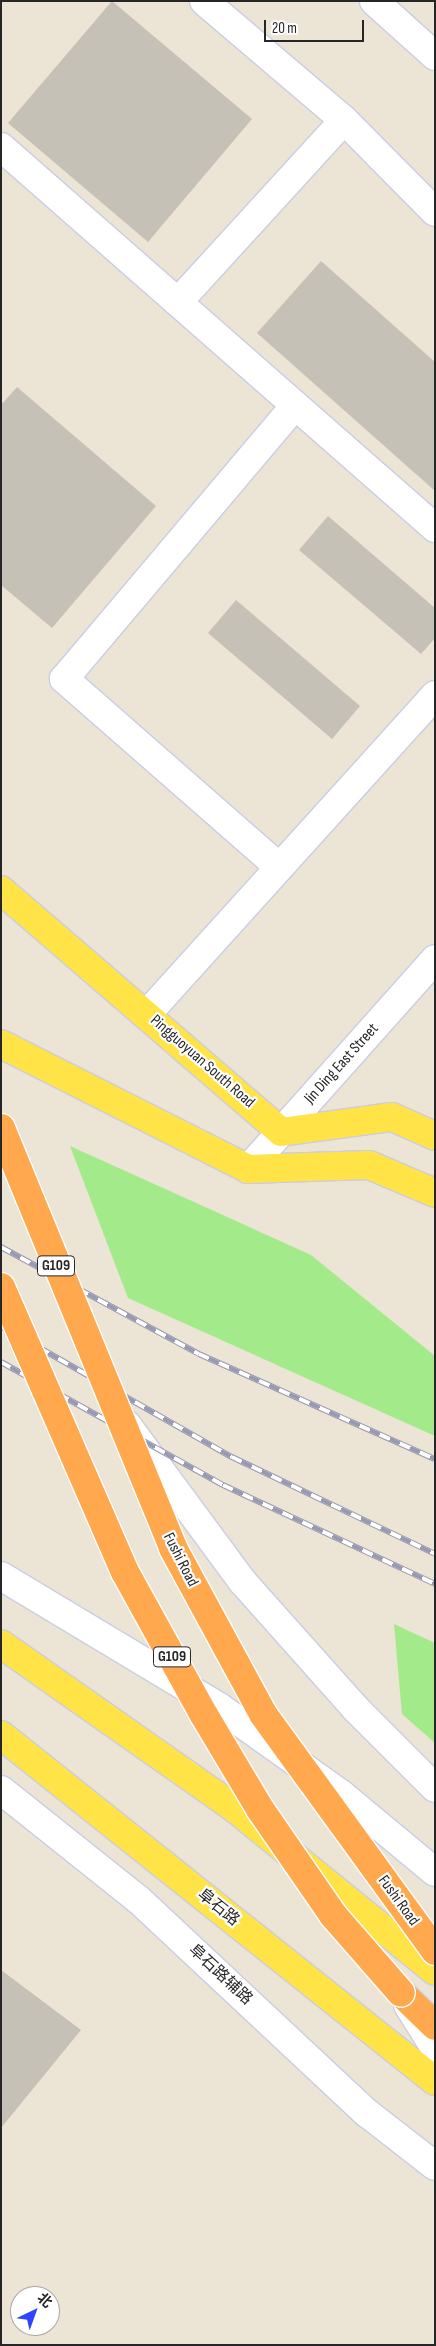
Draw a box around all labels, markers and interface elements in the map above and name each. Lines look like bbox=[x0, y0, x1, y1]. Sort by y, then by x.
scale bar bbox=[266, 10, 366, 42]
text: 20 m bbox=[272, 19, 297, 38]
street label: Pingguoyuan South Road bbox=[146, 1011, 258, 1113]
street label: Jin Ding East Street bbox=[301, 1020, 383, 1108]
road number: G109 bbox=[36, 1254, 76, 1278]
street label: Fushi Road bbox=[158, 1530, 202, 1590]
road number: G109 bbox=[152, 1644, 192, 1670]
street label: Fushi Road bbox=[373, 1872, 423, 1930]
street label: 阜石路 bbox=[193, 1885, 243, 1931]
street label: 阜石路辅路 bbox=[184, 1941, 256, 2009]
north arrow bbox=[10, 2286, 60, 2336]
text: 北 bbox=[34, 2289, 56, 2311]

